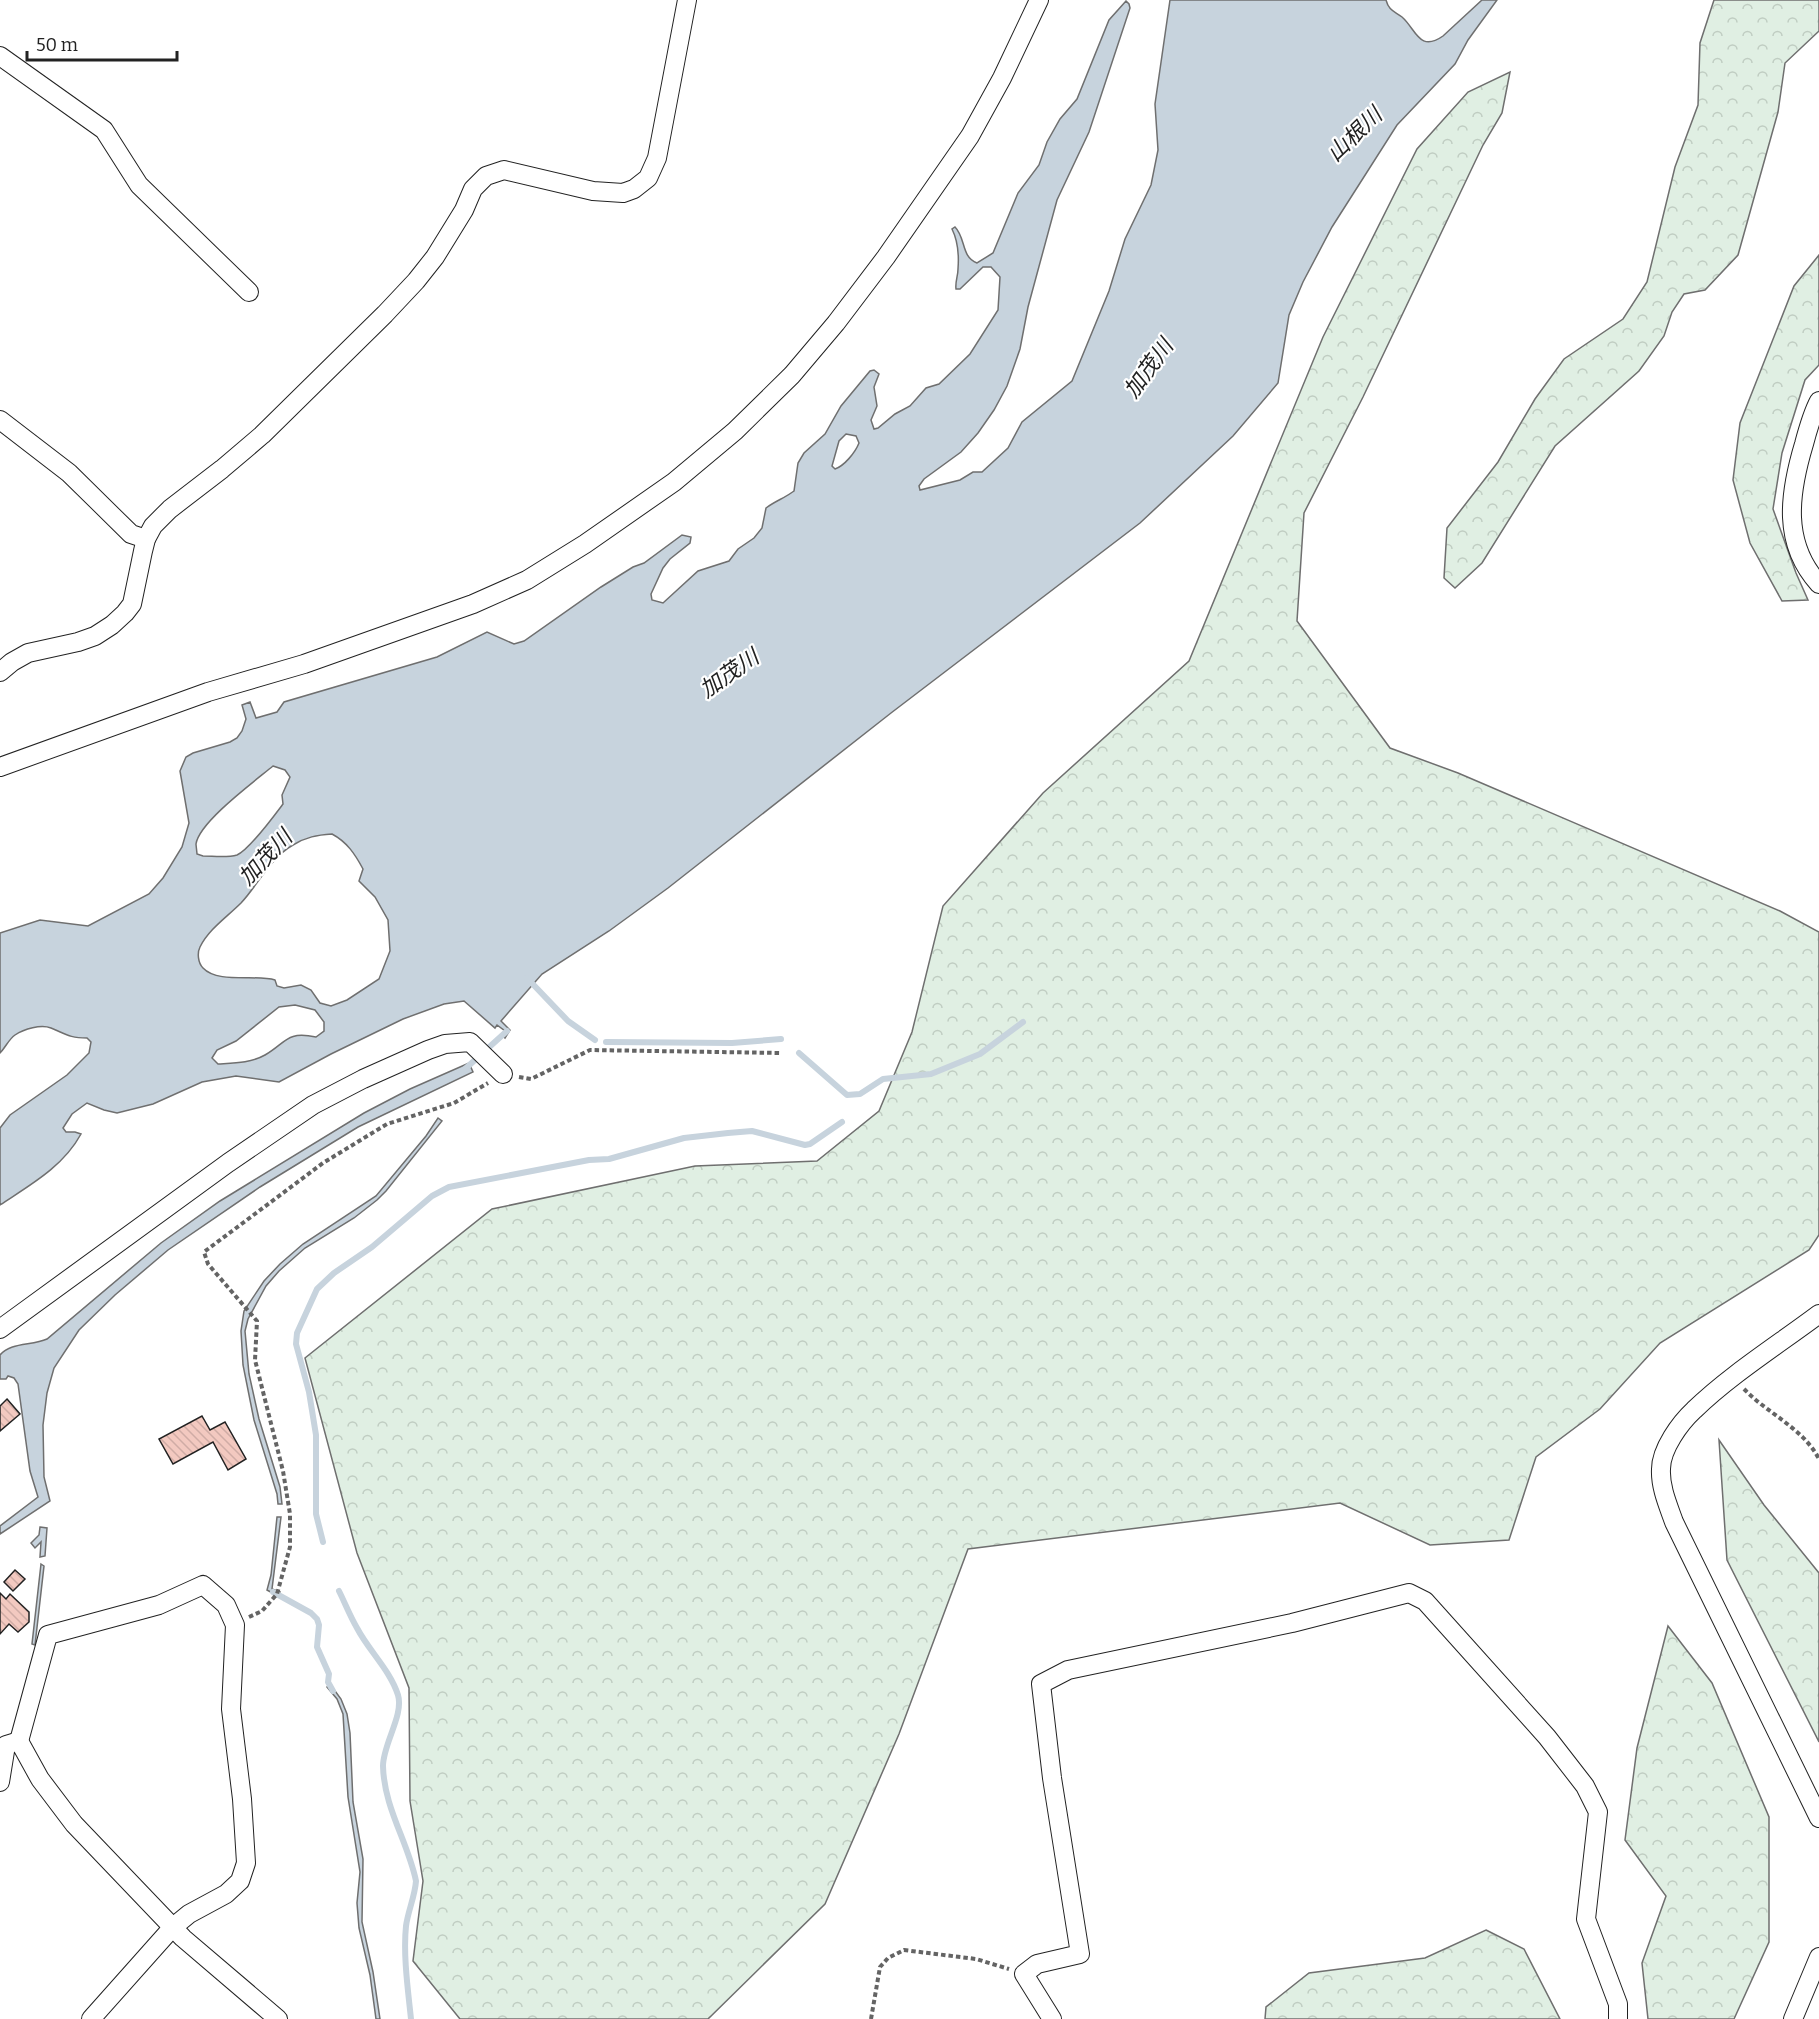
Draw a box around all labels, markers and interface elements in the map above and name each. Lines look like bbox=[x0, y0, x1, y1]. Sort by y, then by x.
scale bar bbox=[27, 24, 177, 62]
text: 50 m bbox=[36, 34, 78, 56]
water label: 山根川 bbox=[1321, 100, 1389, 167]
water label: 加茂川 bbox=[1118, 332, 1180, 403]
water label: 加茂川 bbox=[695, 642, 766, 703]
water label: 加茂川 bbox=[233, 823, 299, 891]

